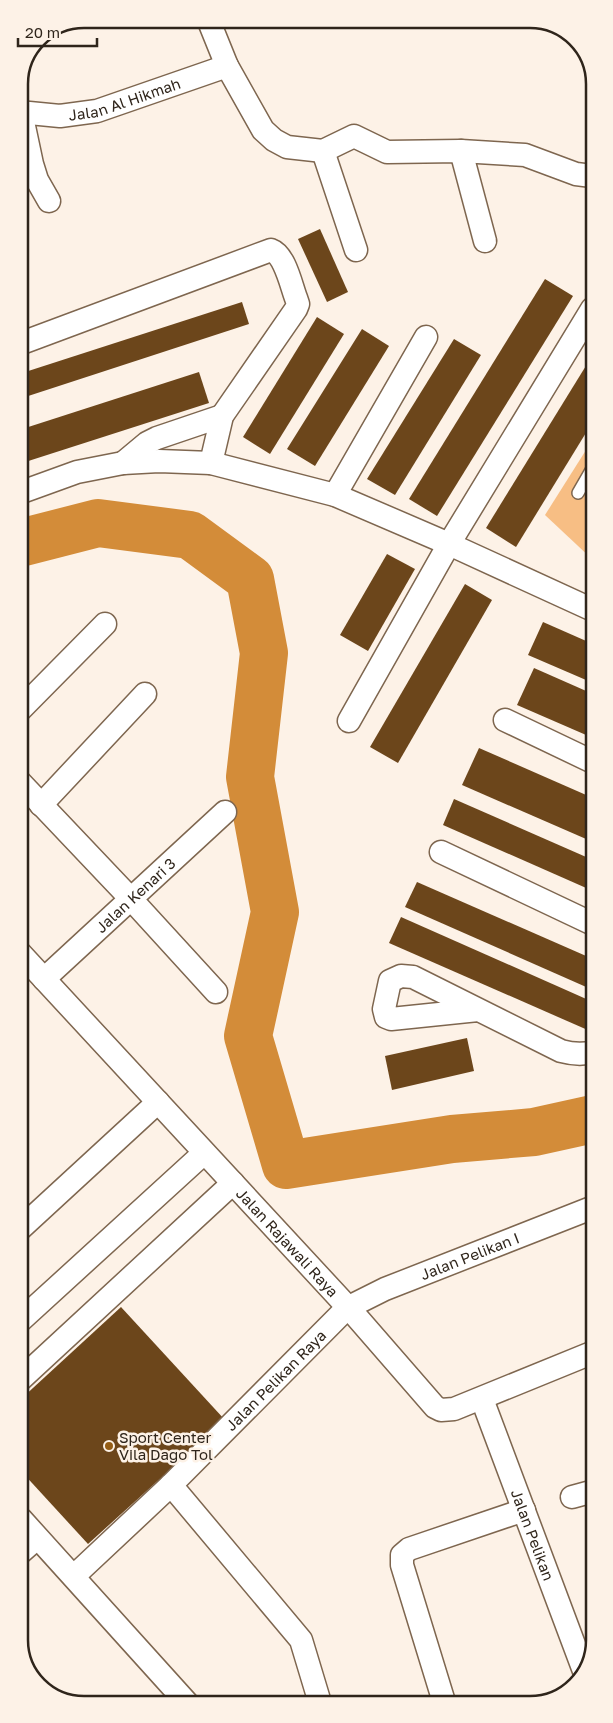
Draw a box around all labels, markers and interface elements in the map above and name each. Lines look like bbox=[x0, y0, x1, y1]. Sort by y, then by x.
scale bar bbox=[18, 15, 96, 47]
text: 20 m bbox=[25, 23, 60, 41]
street label: Jalan Al Hikmah bbox=[67, 74, 183, 124]
street label: Jalan Kenari 3 bbox=[92, 854, 179, 936]
street label: Jalan Rajawali Raya bbox=[233, 1184, 342, 1300]
street label: Jalan Pelikan I bbox=[418, 1228, 522, 1283]
street label: Jalan Pelikan Raya bbox=[221, 1326, 329, 1434]
place label: Sport Center Vila Dago Tol bbox=[119, 1428, 213, 1463]
marker: Sport Center Vila Dago Tol bbox=[103, 1440, 115, 1452]
street label: Jalan Pelikan bbox=[508, 1486, 558, 1583]

